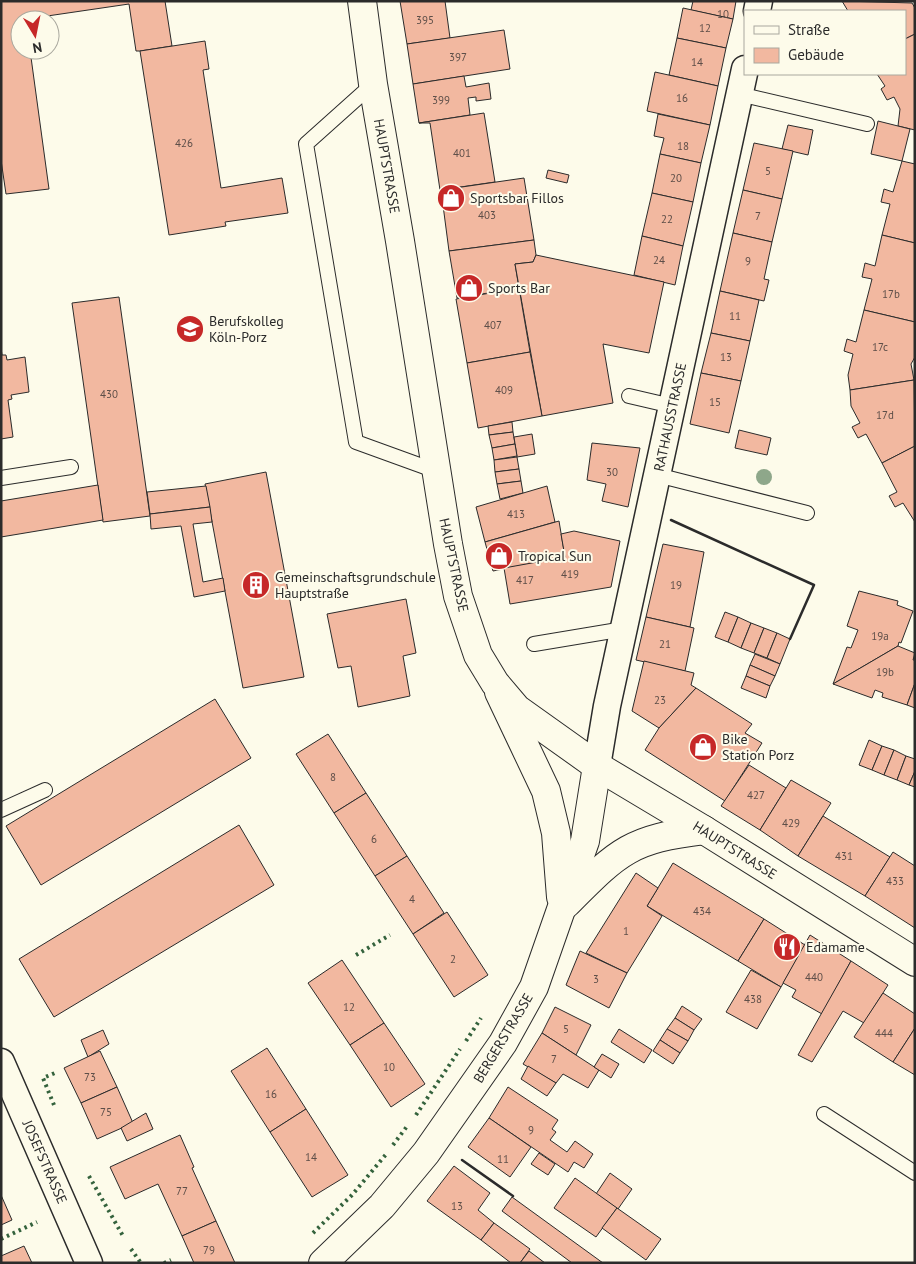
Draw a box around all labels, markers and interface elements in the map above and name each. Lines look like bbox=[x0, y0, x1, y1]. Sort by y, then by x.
house number: 10 bbox=[717, 7, 729, 21]
north arrow bbox=[10, 10, 60, 60]
legend bbox=[744, 10, 906, 75]
house number: 395 bbox=[416, 13, 434, 27]
text: Straße bbox=[788, 20, 830, 39]
house number: 12 bbox=[699, 21, 711, 35]
text: N bbox=[31, 38, 43, 57]
text: Gebäude bbox=[788, 45, 844, 64]
house number: 397 bbox=[449, 50, 467, 64]
house number: 14 bbox=[691, 55, 703, 69]
house number: 16 bbox=[676, 91, 688, 105]
house number: 399 bbox=[432, 93, 450, 107]
street label: HAUPTSTRASSE bbox=[370, 117, 404, 215]
house number: 426 bbox=[175, 136, 193, 150]
house number: 18 bbox=[677, 139, 689, 153]
house number: 401 bbox=[453, 146, 471, 160]
house number: 5 bbox=[765, 164, 771, 178]
house number: 20 bbox=[670, 171, 682, 185]
shop icon: Sportsbar Fillos bbox=[436, 183, 466, 213]
place label: Sportsbar Fillos bbox=[470, 189, 564, 207]
house number: 403 bbox=[478, 208, 496, 222]
house number: 7 bbox=[755, 209, 761, 223]
house number: 22 bbox=[661, 212, 673, 226]
house number: 24 bbox=[653, 253, 665, 267]
house number: 9 bbox=[745, 254, 751, 268]
shop icon: Sports Bar bbox=[454, 273, 484, 303]
place label: Sports Bar bbox=[488, 279, 550, 297]
house number: 17b bbox=[882, 287, 900, 301]
house number: 11 bbox=[729, 309, 741, 323]
place label: Berufskolleg Köln-Porz bbox=[209, 312, 284, 346]
school or university icon: Berufskolleg Köln-Porz bbox=[175, 314, 205, 344]
house number: 407 bbox=[484, 318, 502, 332]
house number: 17c bbox=[872, 340, 888, 354]
house number: 13 bbox=[720, 350, 732, 364]
street label: RATHAUSSTRASSE bbox=[650, 361, 690, 473]
house number: 409 bbox=[495, 383, 513, 397]
house number: 430 bbox=[100, 387, 118, 401]
house number: 15 bbox=[709, 395, 721, 409]
house number: 17d bbox=[876, 408, 894, 422]
house number: 30 bbox=[606, 465, 618, 479]
house number: 413 bbox=[507, 507, 525, 521]
street label: HAUPTSTRASSE bbox=[435, 516, 473, 614]
shop icon: Tropical Sun bbox=[484, 541, 514, 571]
place label: Tropical Sun bbox=[518, 547, 592, 565]
house number: 419 bbox=[561, 567, 579, 581]
place label: Gemeinschaftsgrundschule Hauptstraße bbox=[275, 568, 436, 602]
building icon: Gemeinschaftsgrundschule Hauptstraße bbox=[241, 570, 271, 600]
house number: 417 bbox=[516, 573, 534, 587]
house number: 19 bbox=[670, 578, 682, 592]
house number: 19a bbox=[871, 629, 889, 643]
house number: 21 bbox=[659, 637, 671, 651]
house number: 19b bbox=[876, 665, 894, 679]
house number: 23 bbox=[654, 693, 666, 707]
place label: Bike Station Porz bbox=[722, 730, 794, 764]
shop icon: Bike Station Porz bbox=[688, 732, 718, 762]
house number: 8 bbox=[330, 770, 336, 784]
house number: 427 bbox=[747, 788, 765, 802]
house number: 429 bbox=[782, 816, 800, 830]
street label: HAUPTSTRASSE bbox=[690, 817, 780, 883]
house number: 6 bbox=[371, 832, 377, 846]
house number: 431 bbox=[835, 849, 853, 863]
house number: 433 bbox=[886, 874, 904, 888]
house number: 4 bbox=[409, 892, 415, 906]
house number: 434 bbox=[693, 904, 711, 918]
house number: 1 bbox=[623, 924, 629, 938]
restaurant icon: Edamame bbox=[772, 932, 802, 962]
place label: Edamame bbox=[806, 938, 865, 956]
house number: 2 bbox=[450, 952, 456, 966]
house number: 440 bbox=[805, 970, 823, 984]
house number: 3 bbox=[593, 972, 599, 986]
street label: BERGERSTRASSE bbox=[469, 990, 537, 1086]
house number: 438 bbox=[744, 992, 762, 1006]
house number: 12 bbox=[343, 1000, 355, 1014]
house number: 5 bbox=[563, 1022, 569, 1036]
house number: 444 bbox=[875, 1026, 893, 1040]
house number: 7 bbox=[551, 1052, 557, 1066]
house number: 10 bbox=[383, 1060, 395, 1074]
house number: 73 bbox=[84, 1070, 96, 1084]
house number: 16 bbox=[265, 1087, 277, 1101]
house number: 75 bbox=[100, 1105, 112, 1119]
street label: JOSEFSTRASSE bbox=[18, 1117, 71, 1207]
house number: 9 bbox=[528, 1123, 534, 1137]
house number: 14 bbox=[305, 1150, 317, 1164]
house number: 11 bbox=[497, 1152, 509, 1166]
house number: 77 bbox=[176, 1184, 188, 1198]
house number: 13 bbox=[451, 1199, 463, 1213]
house number: 79 bbox=[203, 1243, 215, 1257]

